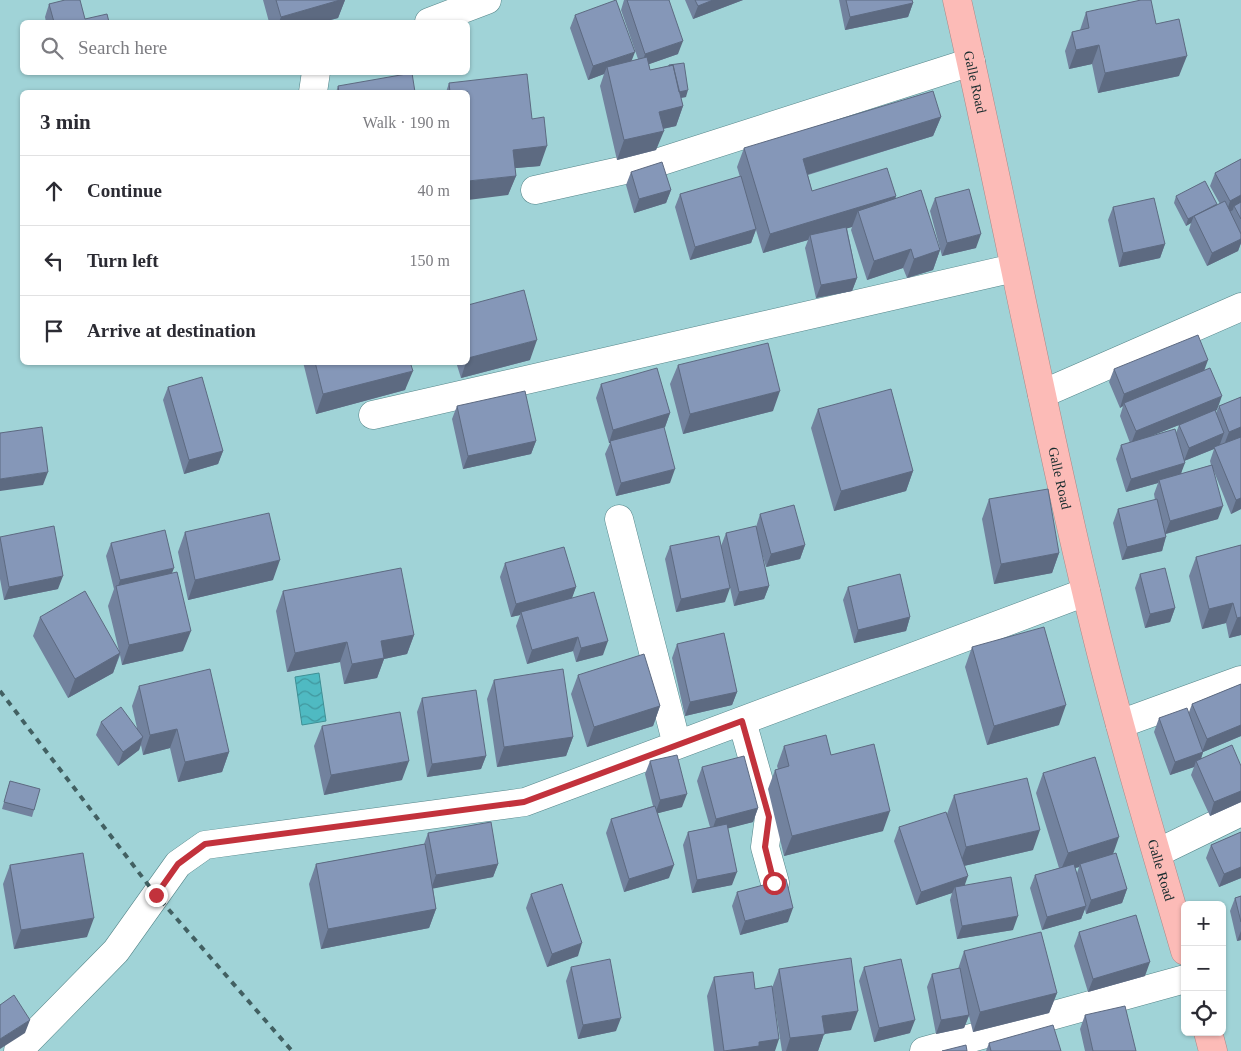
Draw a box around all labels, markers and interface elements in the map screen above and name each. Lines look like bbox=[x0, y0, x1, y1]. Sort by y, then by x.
search box bbox=[20, 20, 470, 75]
icon: search bbox=[38, 34, 66, 62]
text: Search here bbox=[78, 37, 167, 58]
street label: Galle Road bbox=[961, 50, 989, 115]
text: 3 min bbox=[40, 110, 91, 134]
text: Walk · 190 m bbox=[363, 114, 450, 131]
icon: ahead bbox=[40, 177, 68, 205]
text: Continue bbox=[87, 180, 162, 201]
text: 40 m bbox=[418, 182, 450, 199]
icon: left bbox=[40, 247, 68, 275]
text: Turn left bbox=[87, 250, 159, 271]
text: 150 m bbox=[410, 252, 450, 269]
icon: arrive bbox=[40, 317, 68, 345]
text: Arrive at destination bbox=[87, 320, 256, 341]
street label: Galle Road bbox=[1045, 446, 1074, 511]
street label: Galle Road bbox=[1145, 838, 1177, 903]
route start bbox=[763, 872, 786, 895]
route end bbox=[145, 884, 168, 907]
map controls bbox=[1181, 901, 1226, 1036]
button: + bbox=[1181, 901, 1226, 946]
button: − bbox=[1181, 946, 1226, 991]
button: locate bbox=[1181, 991, 1226, 1036]

